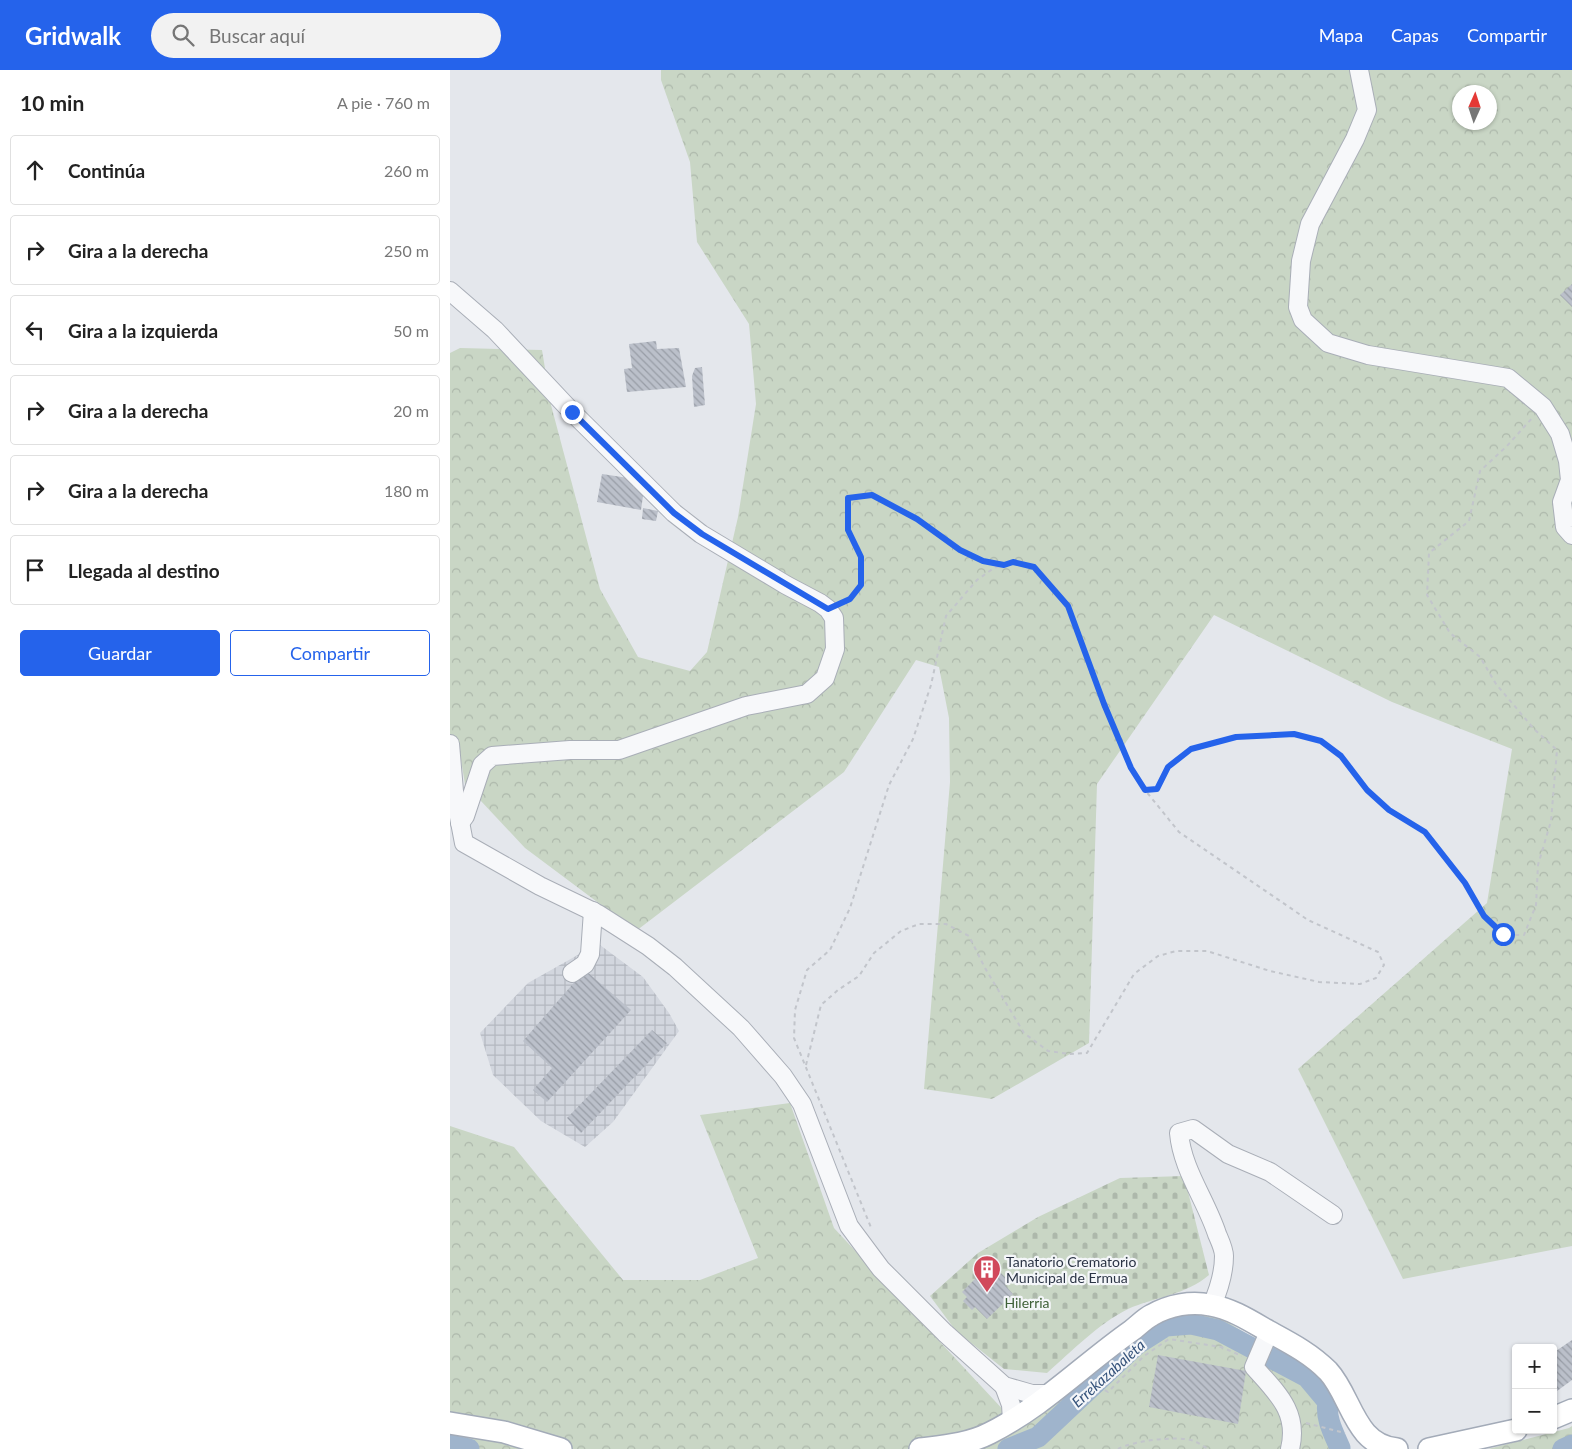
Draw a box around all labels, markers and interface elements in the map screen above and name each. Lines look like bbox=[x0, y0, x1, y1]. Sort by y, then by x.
search box bbox=[151, 13, 501, 58]
text: Gridwalk bbox=[25, 21, 121, 50]
icon: search bbox=[169, 21, 197, 49]
text: Buscar aquí bbox=[209, 24, 305, 47]
text: Mapa bbox=[1319, 24, 1363, 46]
text: Capas bbox=[1391, 24, 1439, 46]
text: Compartir bbox=[1467, 24, 1547, 46]
north arrow bbox=[1452, 85, 1497, 130]
text: 10 min bbox=[20, 90, 84, 115]
text: A pie · 760 m bbox=[337, 93, 430, 112]
icon: ahead bbox=[21, 156, 49, 184]
text: Continúa bbox=[68, 159, 145, 182]
text: 260 m bbox=[384, 161, 429, 180]
icon: right bbox=[21, 236, 49, 264]
text: Gira a la derecha bbox=[68, 239, 208, 262]
text: 250 m bbox=[384, 241, 429, 260]
icon: left bbox=[21, 316, 49, 344]
text: Gira a la izquierda bbox=[68, 319, 218, 342]
text: 50 m bbox=[393, 321, 429, 340]
icon: right bbox=[21, 396, 49, 424]
text: Gira a la derecha bbox=[68, 399, 208, 422]
text: 20 m bbox=[393, 401, 429, 420]
route end bbox=[561, 401, 584, 424]
icon: right bbox=[21, 476, 49, 504]
text: Gira a la derecha bbox=[68, 479, 208, 502]
text: 180 m bbox=[384, 481, 429, 500]
icon: arrive bbox=[21, 556, 49, 584]
text: Llegada al destino bbox=[68, 559, 220, 582]
button: Guardar bbox=[20, 630, 220, 676]
button: Compartir bbox=[230, 630, 430, 676]
route start bbox=[1492, 923, 1515, 946]
place label: Tanatorio Crematorio Municipal de Ermua bbox=[1006, 1253, 1136, 1286]
building icon: Tanatorio Crematorio Municipal de Ermua bbox=[972, 1254, 1002, 1293]
park label: Hilerria bbox=[1004, 1294, 1050, 1311]
water label: Errekazabaleta bbox=[1068, 1335, 1149, 1411]
map controls bbox=[1512, 1344, 1557, 1434]
button: + bbox=[1512, 1344, 1557, 1389]
button: − bbox=[1512, 1389, 1557, 1434]

